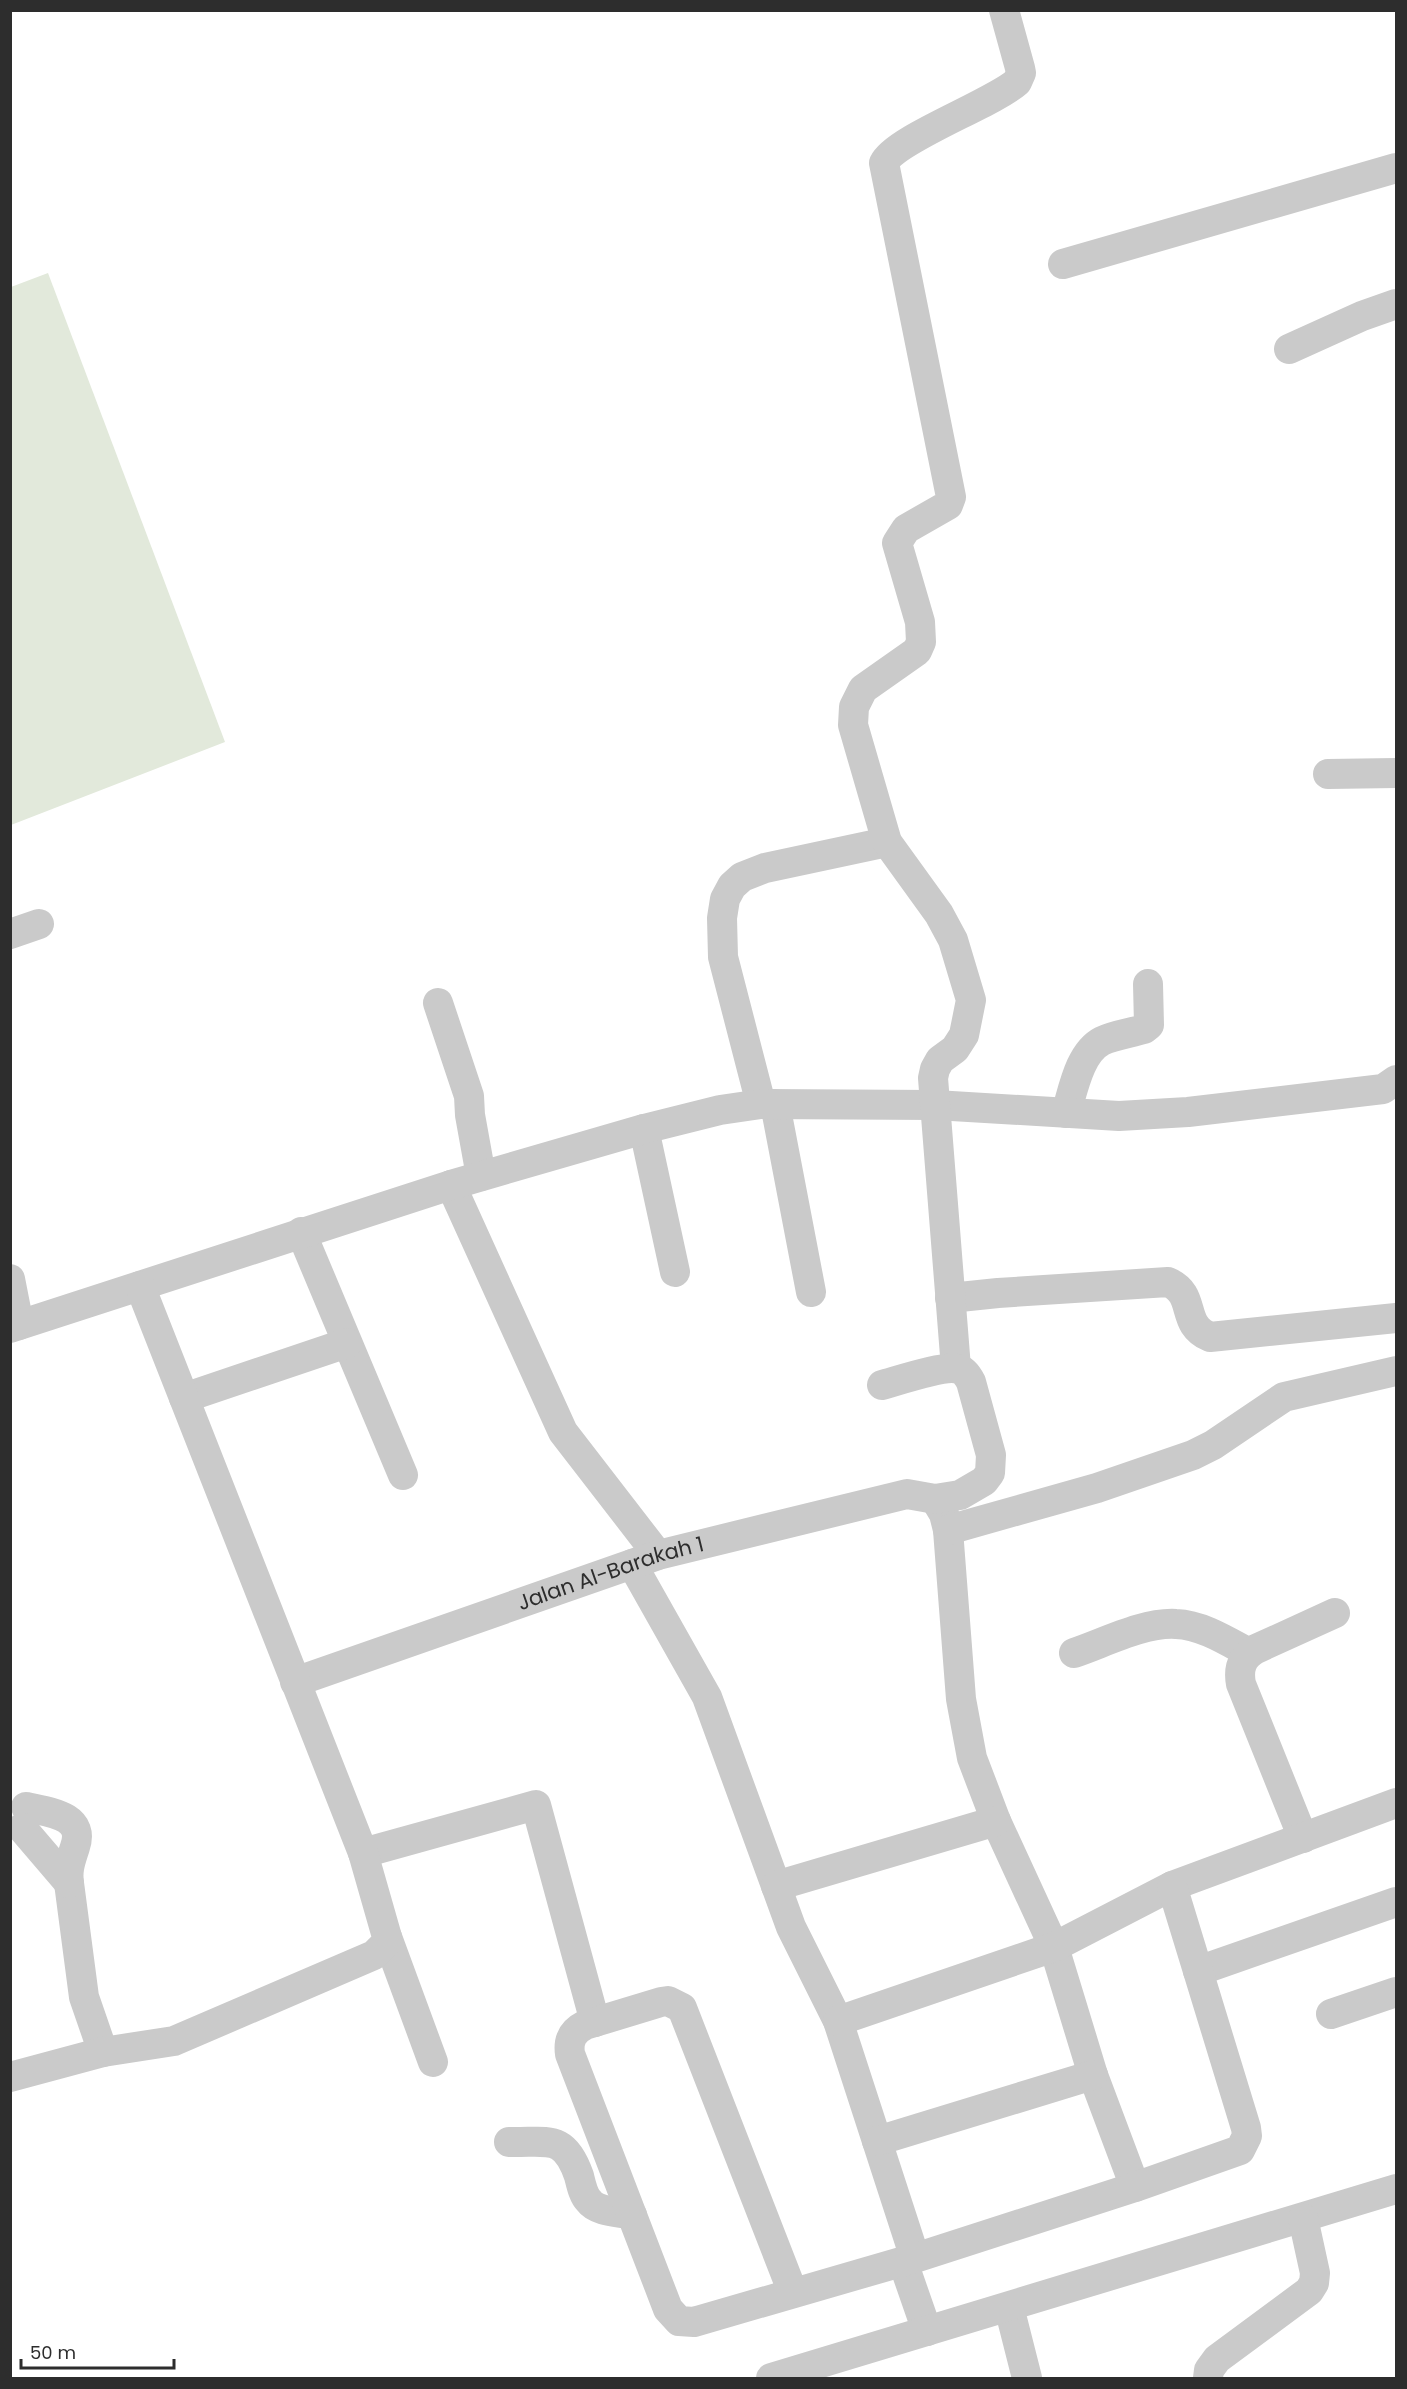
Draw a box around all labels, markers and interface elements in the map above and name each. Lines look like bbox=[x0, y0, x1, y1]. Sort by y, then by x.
street label: Jalan Al-Barakah 1 bbox=[513, 1529, 707, 1617]
scale bar bbox=[21, 2332, 174, 2370]
text: 50 m bbox=[30, 2340, 76, 2365]

